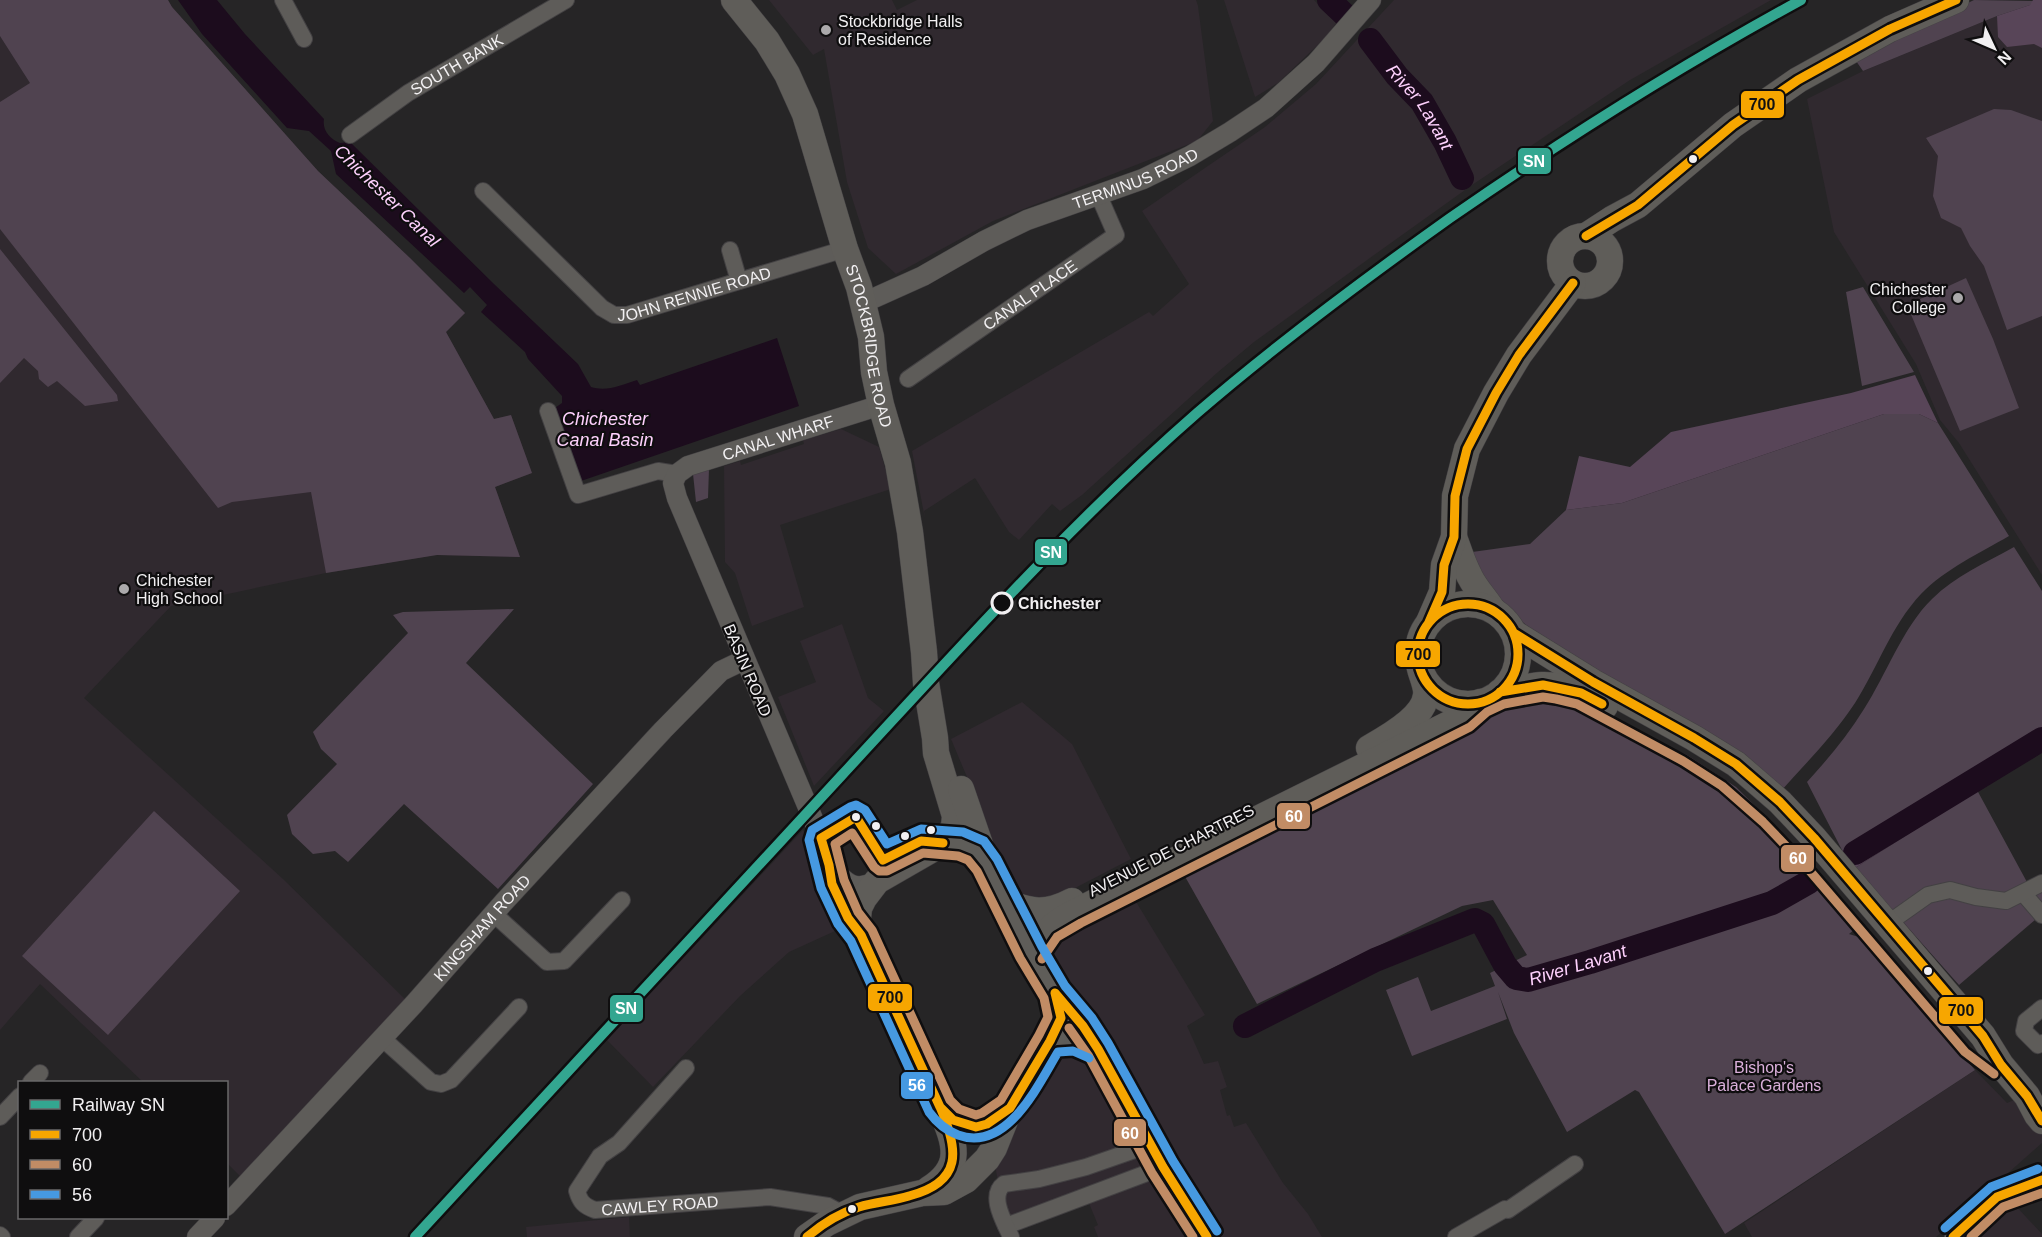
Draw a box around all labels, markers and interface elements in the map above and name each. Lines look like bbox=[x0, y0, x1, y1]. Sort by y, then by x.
place label: Stockbridge Halls of Residence bbox=[838, 13, 963, 48]
north arrow bbox=[1964, 18, 2024, 78]
marker: Stockbridge Halls of Residence bbox=[819, 23, 833, 37]
street label: SOUTH BANK bbox=[408, 31, 506, 99]
text: N bbox=[1994, 48, 2015, 68]
water label: River Lavant bbox=[1382, 61, 1458, 154]
line badge: 700 bbox=[1740, 90, 1785, 119]
text: 700 bbox=[1749, 96, 1775, 113]
water label: Chichester Canal bbox=[330, 141, 444, 252]
street label: TERMINUS ROAD bbox=[1070, 145, 1201, 212]
line badge: SN bbox=[1517, 147, 1552, 175]
text: SN bbox=[1523, 153, 1545, 170]
unlabelled marker bbox=[1687, 153, 1699, 165]
street label: CANAL PLACE bbox=[980, 257, 1080, 333]
street label: STOCKBRIDGE ROAD bbox=[842, 262, 895, 429]
street label: JOHN RENNIE ROAD bbox=[618, 264, 773, 324]
place label: Chichester College bbox=[1870, 281, 1947, 316]
marker: Chichester College bbox=[1951, 291, 1965, 305]
water label: Chichester Canal Basin bbox=[556, 409, 654, 450]
street label: CANAL WHARF bbox=[720, 412, 836, 464]
line badge: SN bbox=[1034, 538, 1068, 566]
text: SN bbox=[1040, 544, 1062, 561]
place label: Chichester High School bbox=[136, 572, 222, 607]
marker: Chichester High School bbox=[117, 582, 131, 596]
marker: Chichester bbox=[991, 592, 1013, 614]
place label: Chichester bbox=[1018, 595, 1101, 612]
street label: BASIN ROAD bbox=[720, 621, 775, 719]
line badge: 700 bbox=[1395, 640, 1441, 668]
text: 700 bbox=[1405, 646, 1431, 663]
street label: AVENUE DE CHARTRES bbox=[1086, 801, 1257, 900]
line badge: 60 bbox=[1276, 802, 1311, 830]
text: 60 bbox=[1285, 808, 1303, 825]
unlabelled marker bbox=[850, 811, 862, 823]
unlabelled marker bbox=[870, 820, 882, 832]
unlabelled marker bbox=[925, 824, 937, 836]
unlabelled marker bbox=[899, 830, 911, 842]
line badge: 60 bbox=[1780, 844, 1815, 873]
text: 60 bbox=[1789, 850, 1807, 867]
street label: KINGSHAM ROAD bbox=[430, 872, 534, 984]
water label: River Lavant bbox=[1526, 941, 1630, 989]
unlabelled marker bbox=[1922, 965, 1934, 977]
line badge: 700 bbox=[867, 983, 913, 1012]
text: 700 bbox=[877, 989, 903, 1006]
line badge: SN bbox=[609, 994, 644, 1023]
line badge: 700 bbox=[1938, 996, 1984, 1025]
text: SN bbox=[615, 1000, 637, 1017]
text: 700 bbox=[1948, 1002, 1974, 1019]
park label: Bishop's Palace Gardens bbox=[1707, 1059, 1821, 1094]
line badge: 56 bbox=[900, 1071, 934, 1100]
text: 56 bbox=[908, 1077, 926, 1094]
legend bbox=[18, 1081, 228, 1219]
text: Railway SN bbox=[72, 1095, 165, 1115]
line badge: 60 bbox=[1113, 1118, 1147, 1147]
text: 700 bbox=[72, 1125, 102, 1145]
text: 60 bbox=[1121, 1125, 1139, 1142]
text: 60 bbox=[72, 1155, 92, 1175]
text: 56 bbox=[72, 1185, 92, 1205]
street label: CAWLEY ROAD bbox=[601, 1193, 719, 1219]
unlabelled marker bbox=[846, 1203, 858, 1215]

